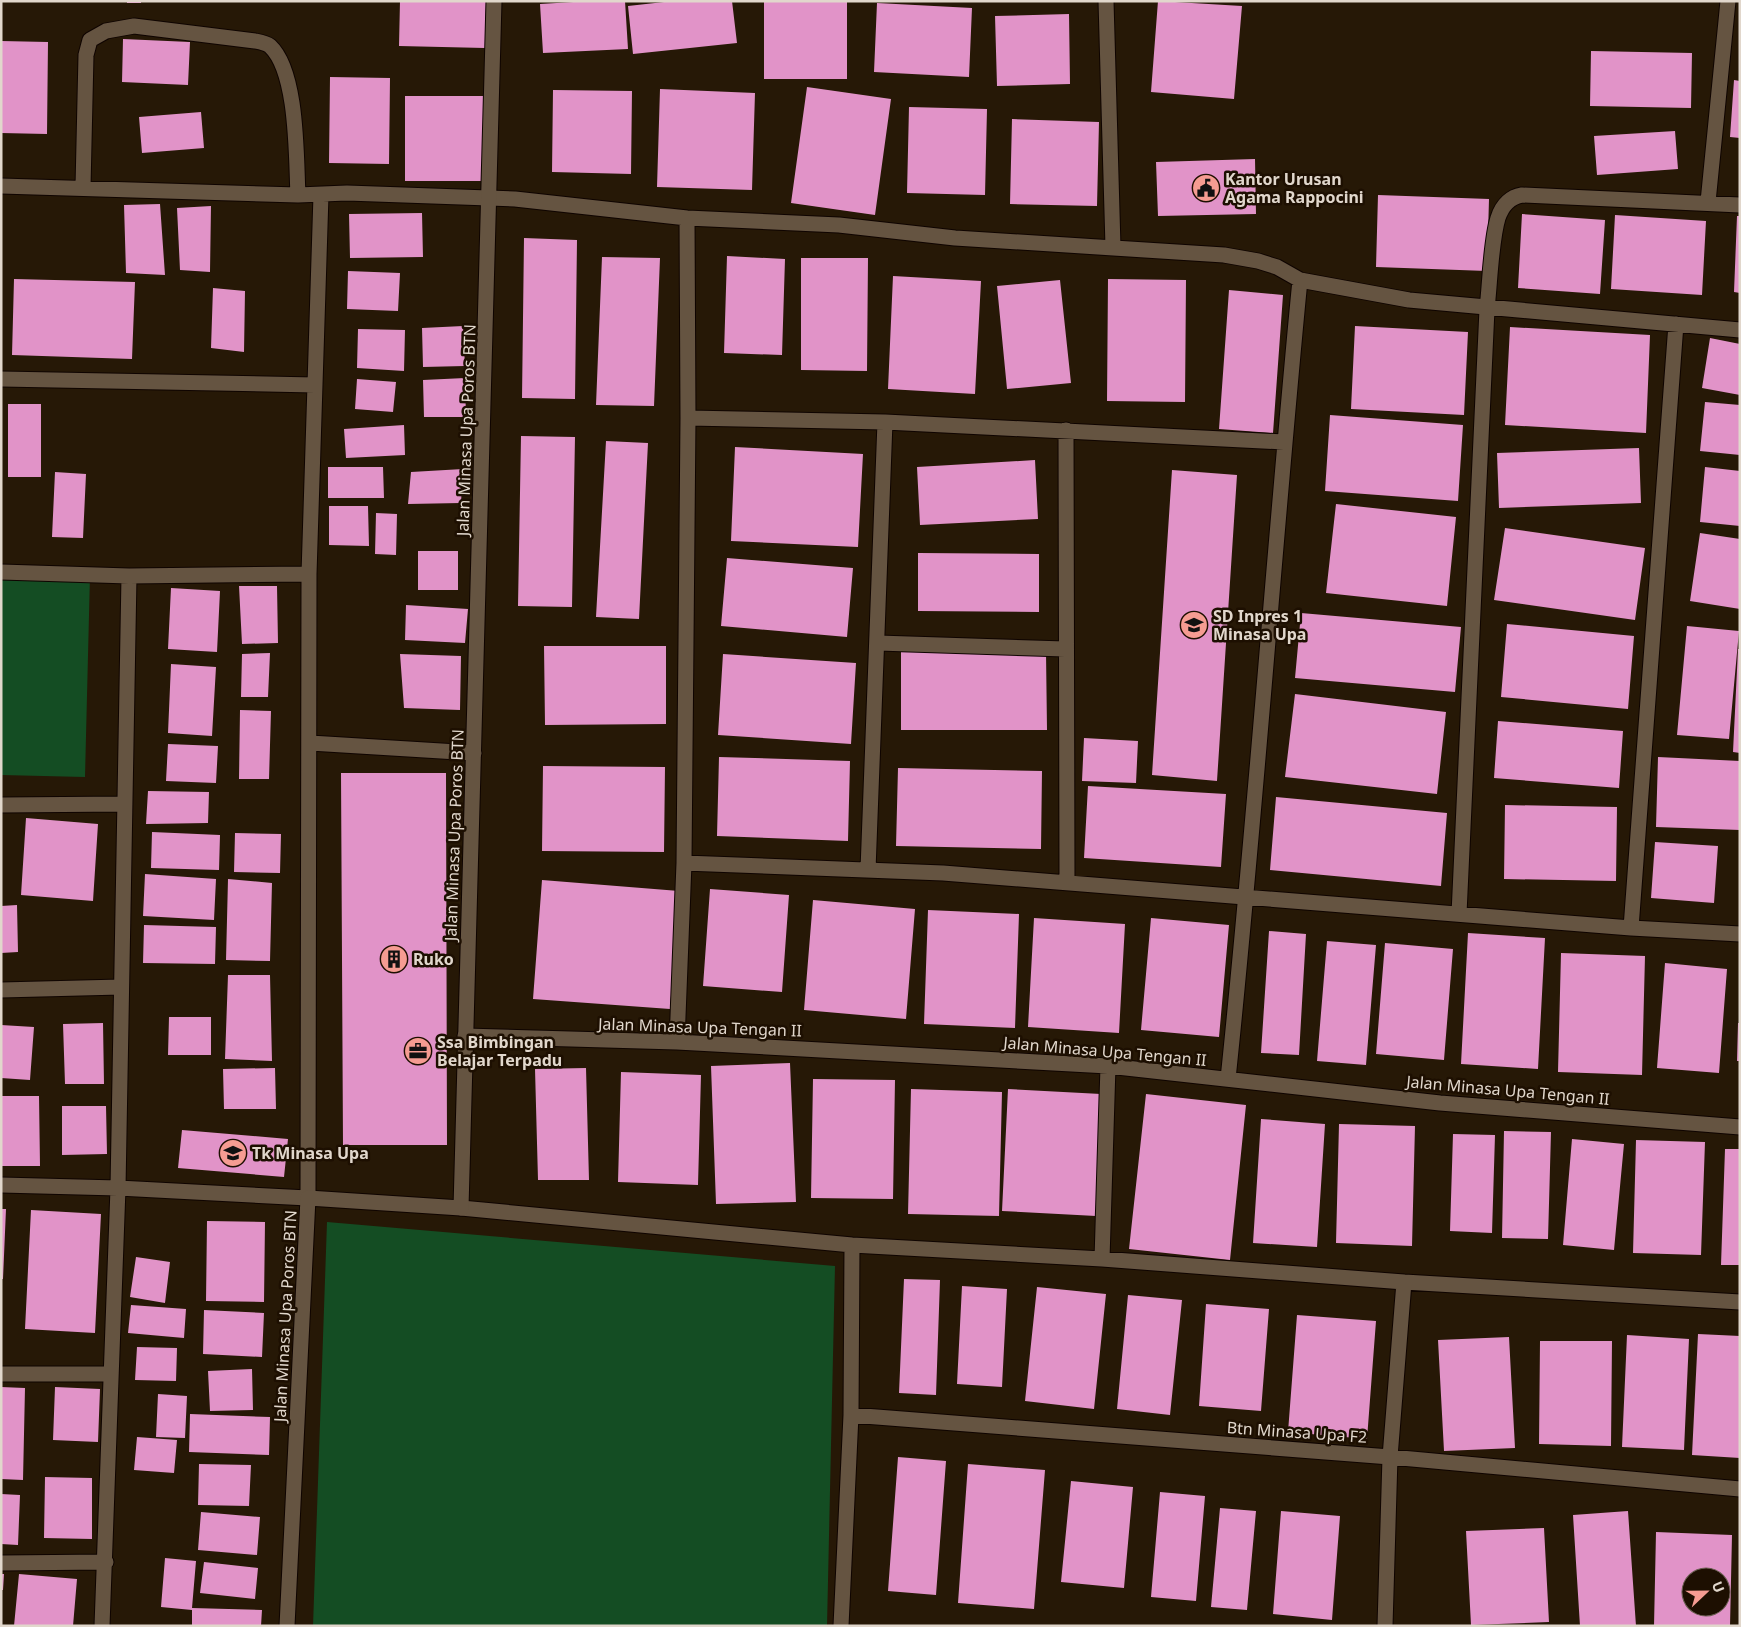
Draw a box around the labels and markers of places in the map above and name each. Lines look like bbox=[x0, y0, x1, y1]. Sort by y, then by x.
place label: Kantor Urusan Agama Rappocini bbox=[1225, 168, 1364, 208]
public building icon: Kantor Urusan Agama Rappocini bbox=[1191, 173, 1221, 203]
place label: SD Inpres 1 Minasa Upa bbox=[1213, 605, 1306, 645]
school or university icon: SD Inpres 1 Minasa Upa bbox=[1179, 610, 1209, 640]
building icon: Ruko bbox=[379, 944, 409, 974]
place label: Ruko bbox=[413, 948, 454, 970]
place label: Ssa Bimbingan Belajar Terpadu bbox=[437, 1031, 562, 1071]
office icon: Ssa Bimbingan Belajar Terpadu bbox=[403, 1036, 433, 1066]
school or university icon: Tk Minasa Upa bbox=[218, 1138, 248, 1168]
place label: Tk Minasa Upa bbox=[252, 1142, 369, 1164]

